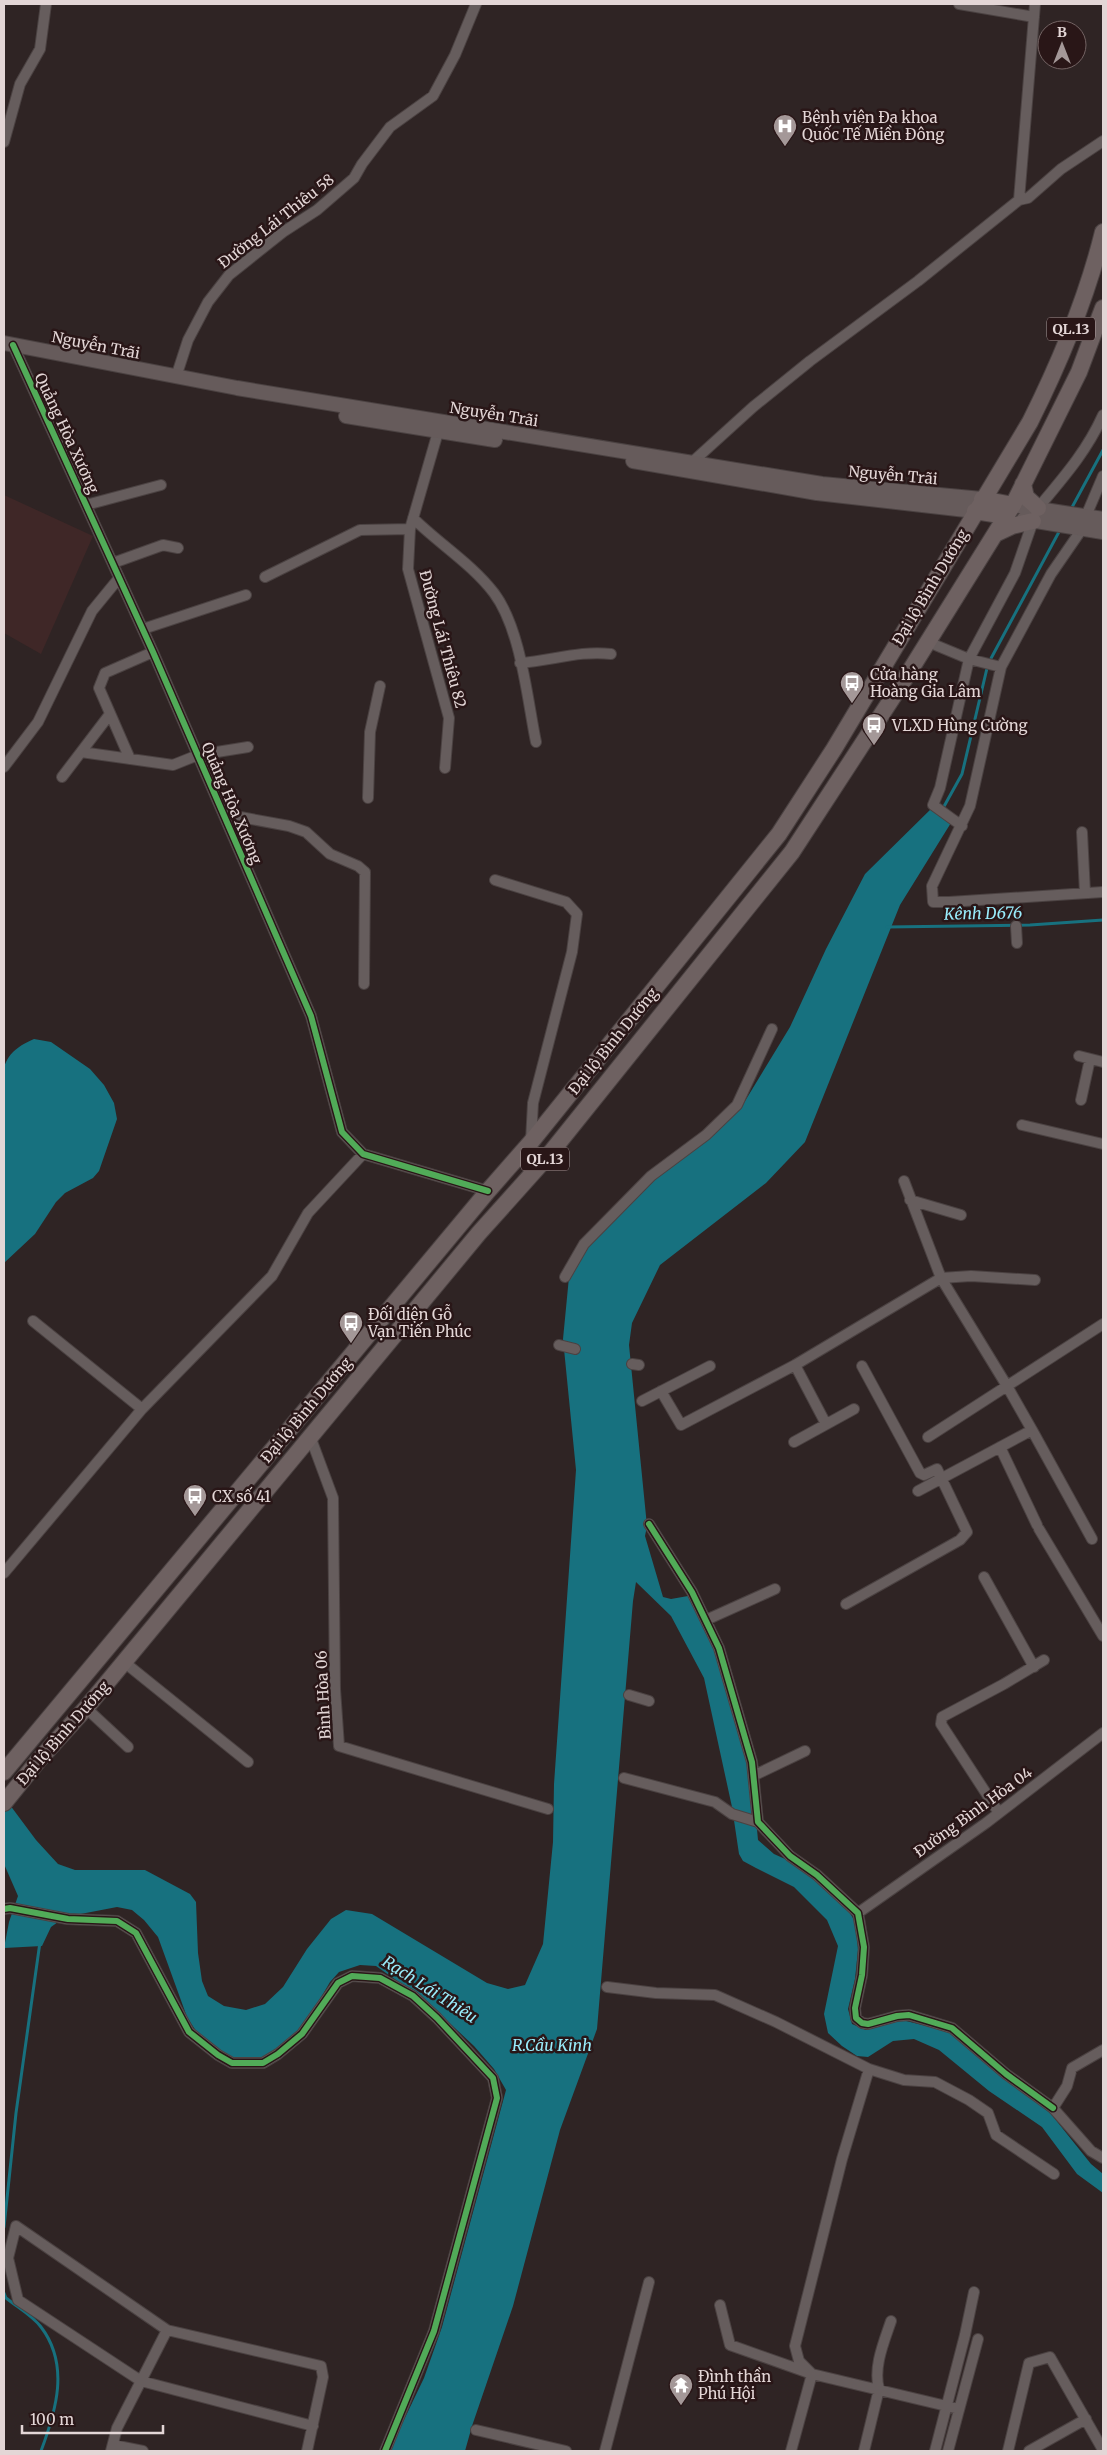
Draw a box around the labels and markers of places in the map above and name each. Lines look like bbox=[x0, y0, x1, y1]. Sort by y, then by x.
place label: Bệnh viện Đa khoa Quốc Tế Miền Đông bbox=[802, 108, 944, 144]
hospital icon: Bệnh viện Đa khoa Quốc Tế Miền Đông bbox=[772, 113, 798, 147]
place label: Cửa hàng Hoàng Gia Lâm bbox=[870, 665, 981, 701]
bus stop icon: Cửa hàng Hoàng Gia Lâm bbox=[839, 670, 865, 704]
bus stop icon: VLXD Hùng Cường bbox=[861, 712, 887, 746]
place label: VLXD Hùng Cường bbox=[891, 716, 1028, 735]
place label: Đối diện Gỗ Vạn Tiến Phúc bbox=[367, 1304, 472, 1341]
bus stop icon: Đối diện Gỗ Vạn Tiến Phúc bbox=[338, 1310, 364, 1344]
bus stop icon: CX số 41 bbox=[182, 1483, 208, 1517]
place label: CX số 41 bbox=[212, 1486, 271, 1506]
place label: Đình thần Phú Hội bbox=[698, 2366, 771, 2403]
temple icon: Đình thần Phú Hội bbox=[668, 2372, 694, 2406]

